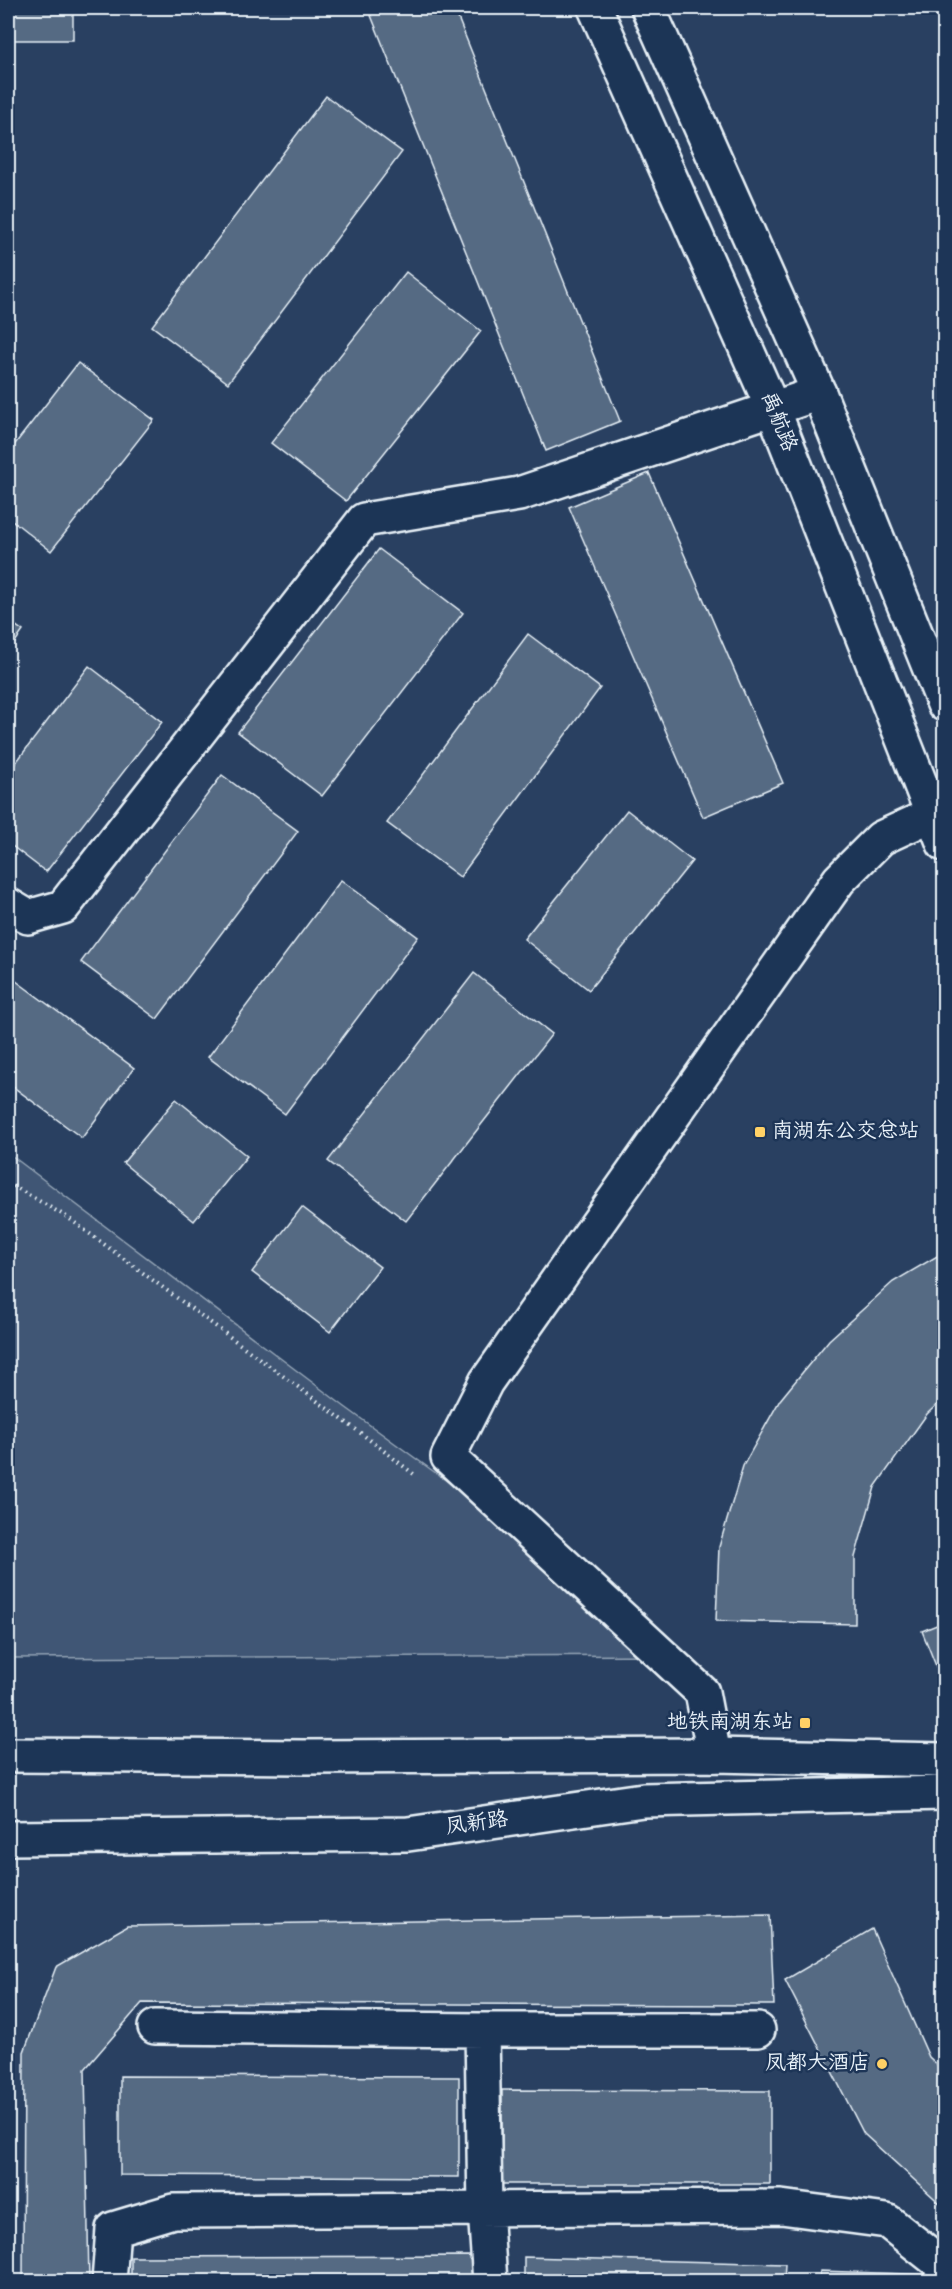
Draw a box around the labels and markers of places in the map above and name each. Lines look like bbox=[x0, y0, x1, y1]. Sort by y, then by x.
place label: 南湖东公交总站 bbox=[772, 1117, 919, 1147]
marker: 南湖东公交总站 bbox=[753, 1125, 767, 1139]
place label: 地铁南湖东站 bbox=[667, 1708, 793, 1738]
marker: 地铁南湖东站 bbox=[798, 1716, 812, 1730]
place label: 凤都大酒店 bbox=[765, 2049, 870, 2079]
marker: 凤都大酒店 bbox=[875, 2057, 889, 2071]

